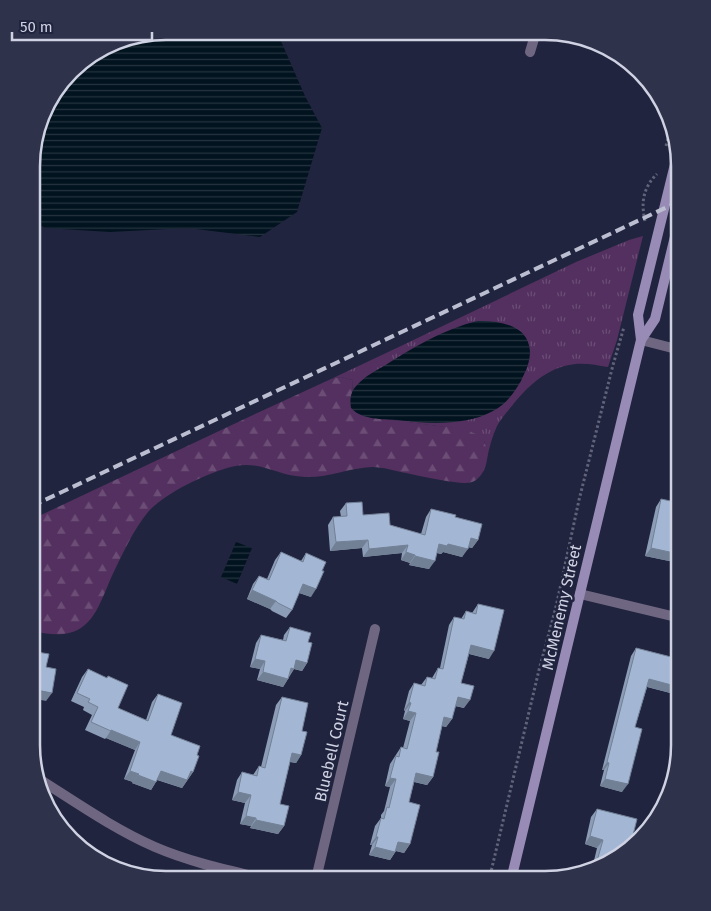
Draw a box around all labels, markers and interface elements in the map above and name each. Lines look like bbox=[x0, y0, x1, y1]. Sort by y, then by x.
scale bar bbox=[12, 10, 152, 42]
text: 50 m bbox=[20, 18, 53, 36]
street label: McMenemy Street bbox=[538, 542, 585, 672]
street label: Bluebell Court bbox=[311, 698, 352, 804]

